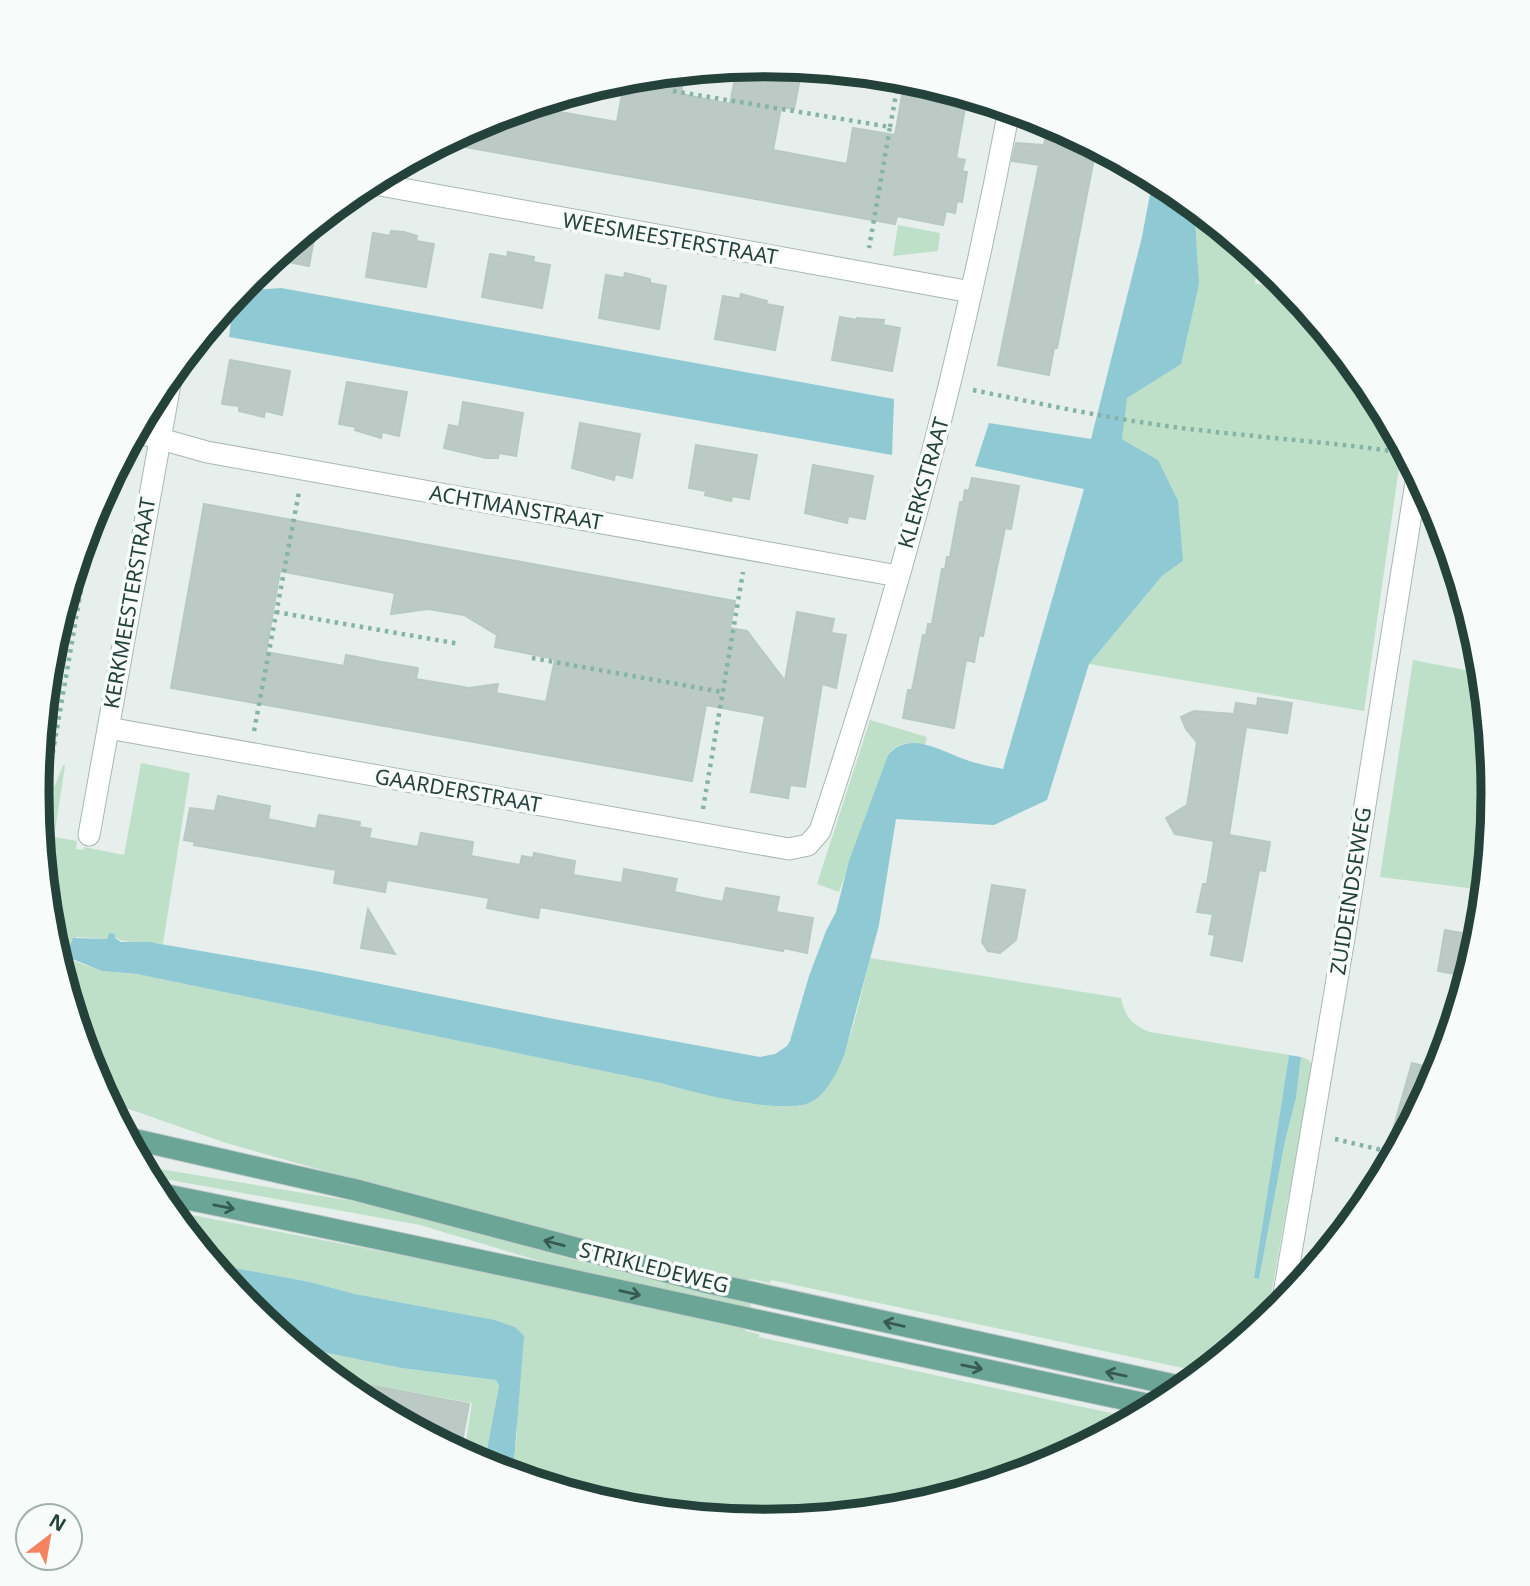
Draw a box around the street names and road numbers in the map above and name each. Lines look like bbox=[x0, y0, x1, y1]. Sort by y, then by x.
street label: WEESMEESTERSTRAAT bbox=[560, 205, 780, 271]
street label: KLERKSTRAAT bbox=[891, 414, 955, 551]
street label: ACHTMANSTRAAT bbox=[427, 478, 605, 536]
street label: KERKMEESTERSTRAAT bbox=[97, 495, 161, 711]
street label: GAARDERSTRAAT bbox=[373, 762, 544, 818]
street label: ZUIDEINDSEWEG bbox=[1323, 805, 1377, 977]
street label: STRIKLEDEWEG bbox=[577, 1235, 732, 1299]

